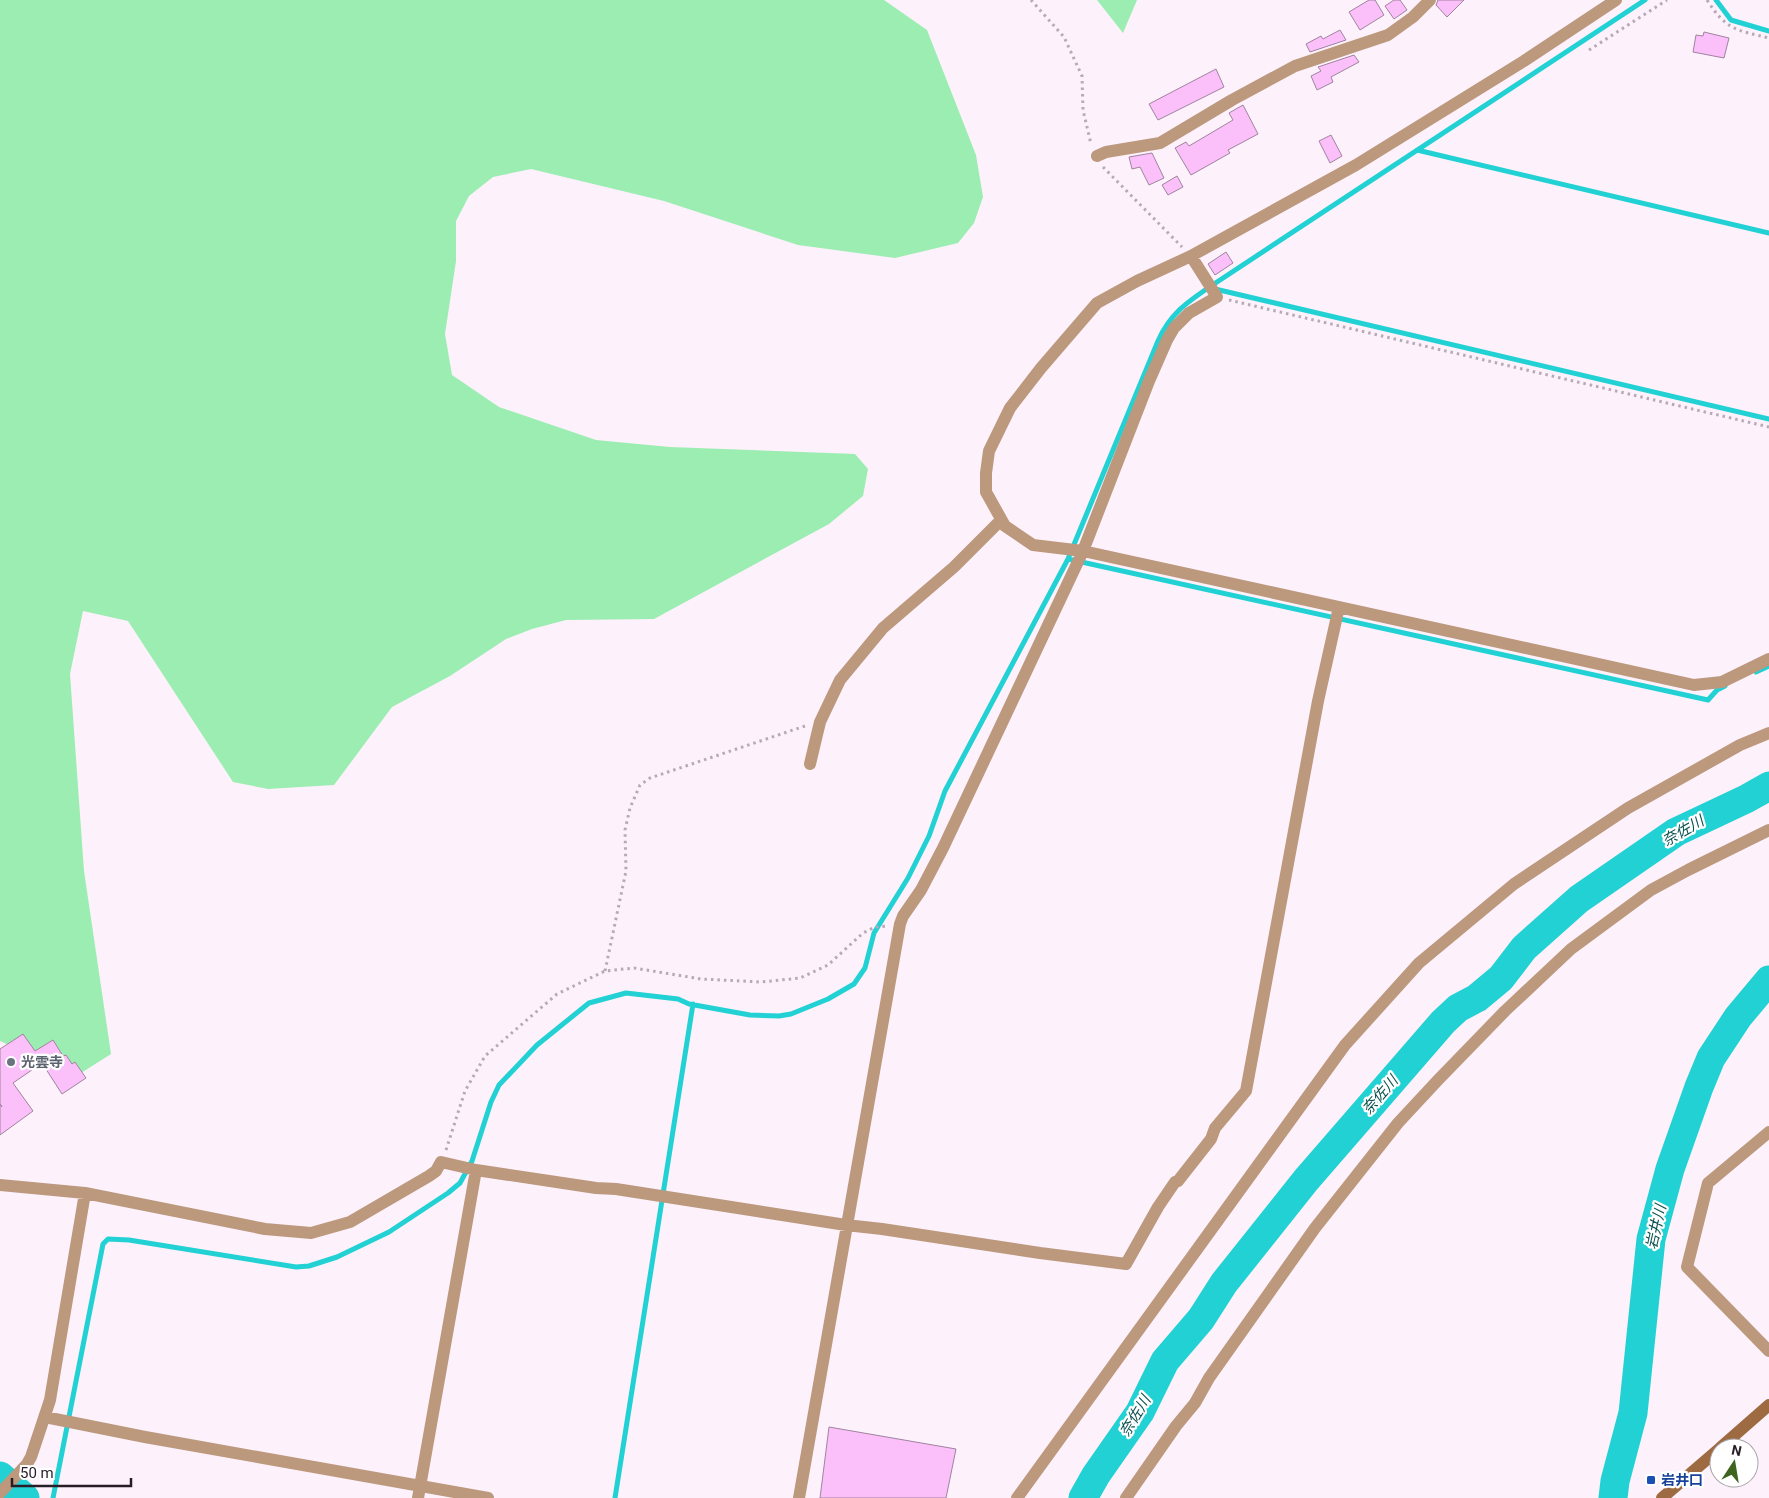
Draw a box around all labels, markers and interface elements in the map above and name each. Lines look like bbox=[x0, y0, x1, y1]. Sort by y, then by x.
water label: 奈佐川 bbox=[1659, 811, 1709, 850]
place label: 光雲寺 bbox=[21, 1054, 63, 1070]
marker: 光雲寺 bbox=[5, 1056, 17, 1068]
water label: 奈佐川 bbox=[1358, 1071, 1403, 1118]
water label: 岩井川 bbox=[1642, 1201, 1670, 1251]
water label: 奈佐川 bbox=[1116, 1390, 1155, 1440]
north arrow bbox=[1709, 1438, 1759, 1488]
text: N bbox=[1730, 1441, 1743, 1459]
scale bar bbox=[12, 1456, 131, 1488]
text: 50 m bbox=[20, 1464, 54, 1482]
place label: 岩井口 bbox=[1661, 1472, 1703, 1488]
marker: 岩井口 bbox=[1645, 1474, 1657, 1486]

